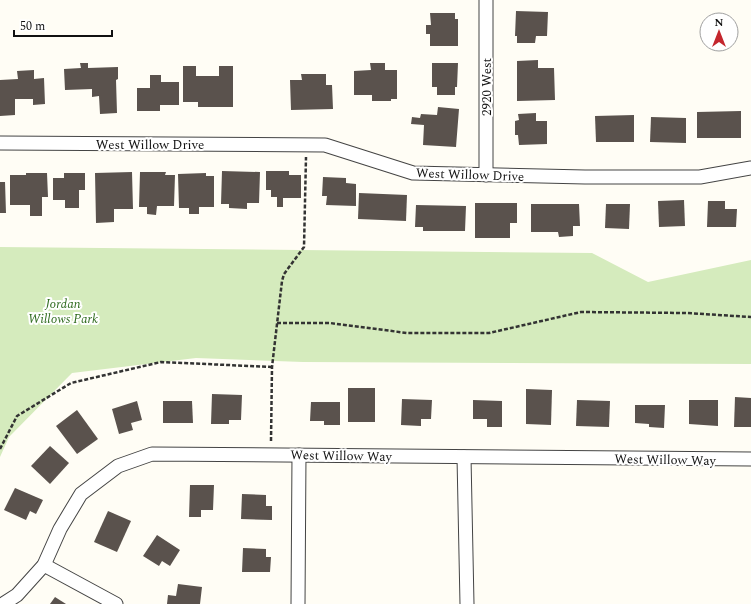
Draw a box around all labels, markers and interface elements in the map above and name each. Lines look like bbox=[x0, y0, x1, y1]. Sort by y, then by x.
scale bar bbox=[14, 12, 112, 38]
north arrow bbox=[699, 12, 739, 52]
text: N bbox=[715, 14, 724, 31]
text: 50 m bbox=[20, 17, 45, 36]
street label: 2920 West bbox=[477, 58, 497, 116]
street label: West Willow Drive bbox=[96, 135, 204, 155]
street label: West Willow Drive bbox=[415, 163, 524, 187]
park label: Jordan Willows Park bbox=[28, 294, 98, 329]
street label: West Willow Way bbox=[290, 445, 393, 467]
street label: West Willow Way bbox=[614, 449, 717, 471]

